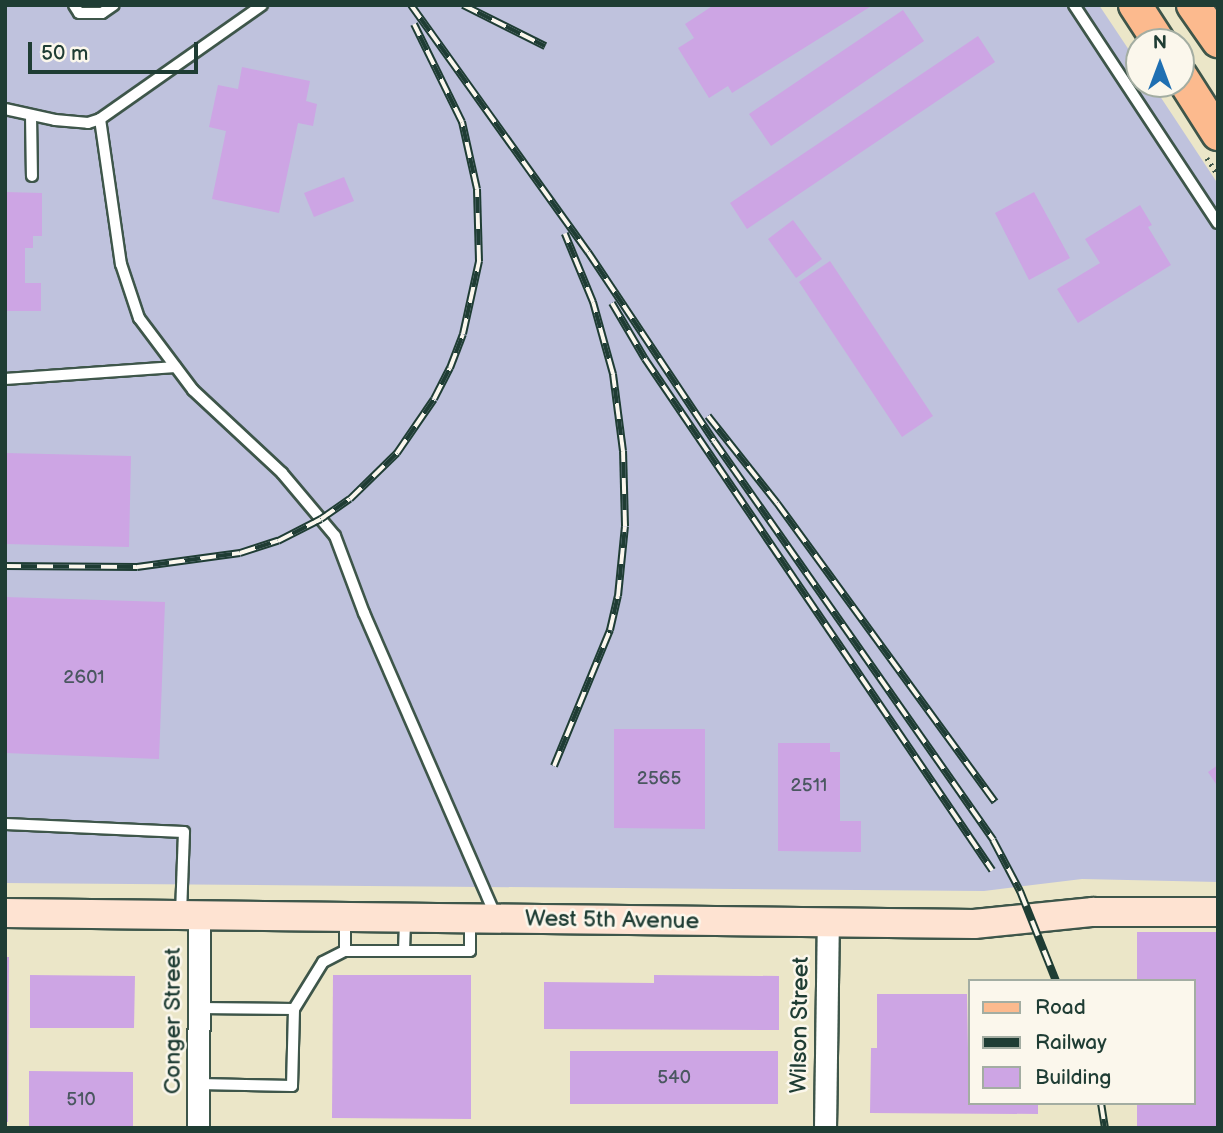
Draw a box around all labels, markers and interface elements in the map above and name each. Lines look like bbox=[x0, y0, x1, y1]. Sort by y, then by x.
scale bar bbox=[32, 28, 201, 72]
north arrow bbox=[1125, 28, 1195, 98]
text: N bbox=[1153, 32, 1167, 55]
text: 50 m bbox=[41, 41, 88, 66]
house number: 2601 bbox=[63, 667, 105, 689]
house number: 2565 bbox=[637, 768, 681, 790]
house number: 2511 bbox=[791, 775, 827, 797]
street label: West 5th Avenue bbox=[525, 905, 699, 935]
street label: Conger Street bbox=[159, 947, 187, 1095]
street label: Wilson Street bbox=[785, 956, 815, 1094]
legend bbox=[968, 979, 1195, 1105]
text: Road bbox=[1035, 995, 1086, 1020]
text: Railway bbox=[1035, 1030, 1107, 1055]
text: Building bbox=[1035, 1065, 1111, 1090]
house number: 540 bbox=[657, 1067, 691, 1089]
house number: 510 bbox=[66, 1089, 96, 1111]

